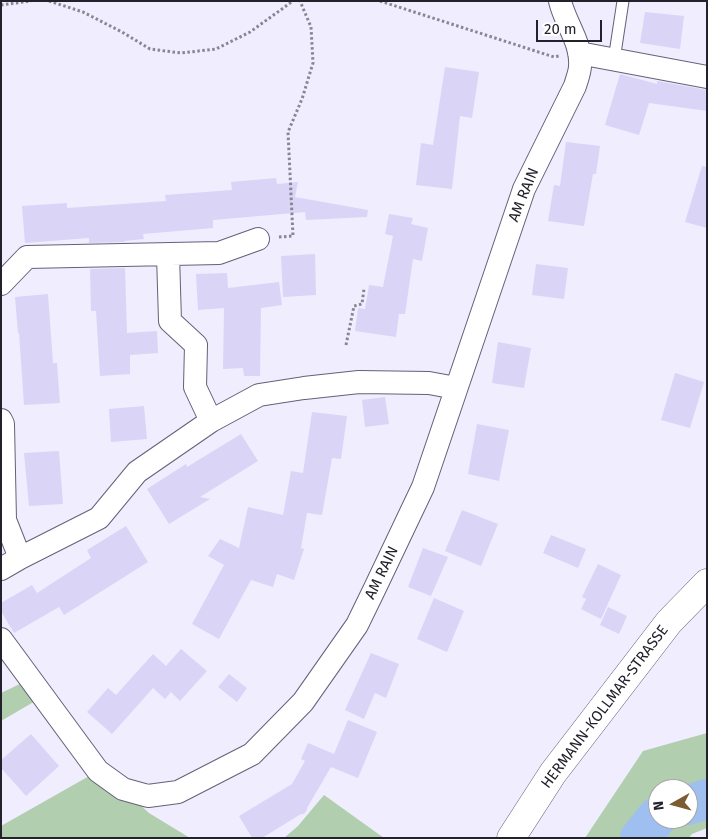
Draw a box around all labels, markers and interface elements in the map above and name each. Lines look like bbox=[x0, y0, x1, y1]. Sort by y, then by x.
scale bar bbox=[538, 10, 604, 42]
text: 20 m bbox=[544, 20, 577, 38]
street label: AM RAIN bbox=[505, 165, 543, 225]
street label: AM RAIN bbox=[362, 544, 402, 602]
street label: HERMANN-KOLLMAR-STRASSE bbox=[538, 622, 672, 792]
north arrow bbox=[648, 779, 698, 829]
text: N bbox=[650, 800, 668, 811]

